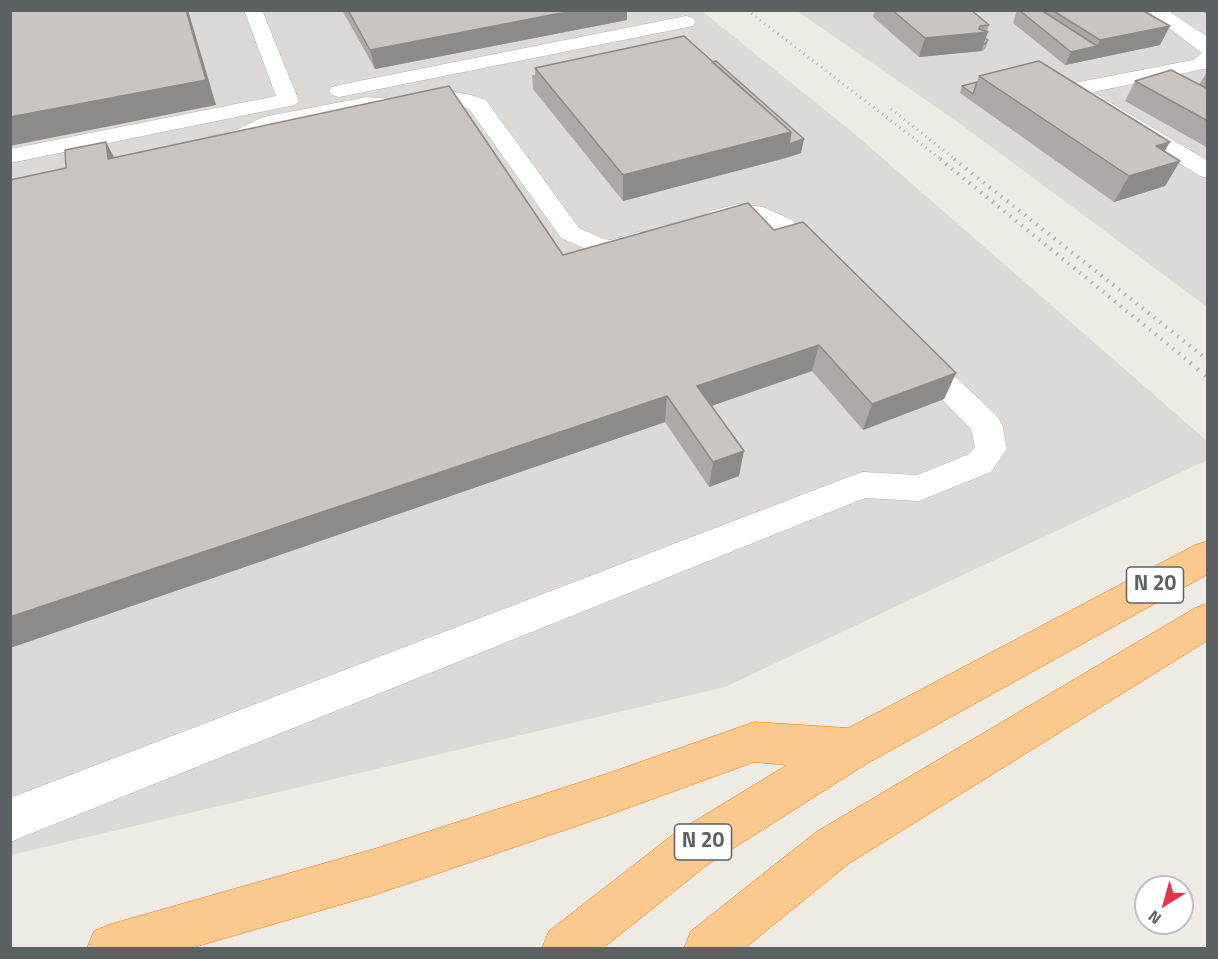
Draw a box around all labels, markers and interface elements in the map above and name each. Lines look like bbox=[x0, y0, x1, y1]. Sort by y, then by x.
road number: N 20 bbox=[1126, 567, 1184, 603]
road number: N 20 bbox=[674, 824, 732, 860]
north arrow bbox=[1134, 875, 1194, 935]
text: N bbox=[1143, 905, 1166, 931]

